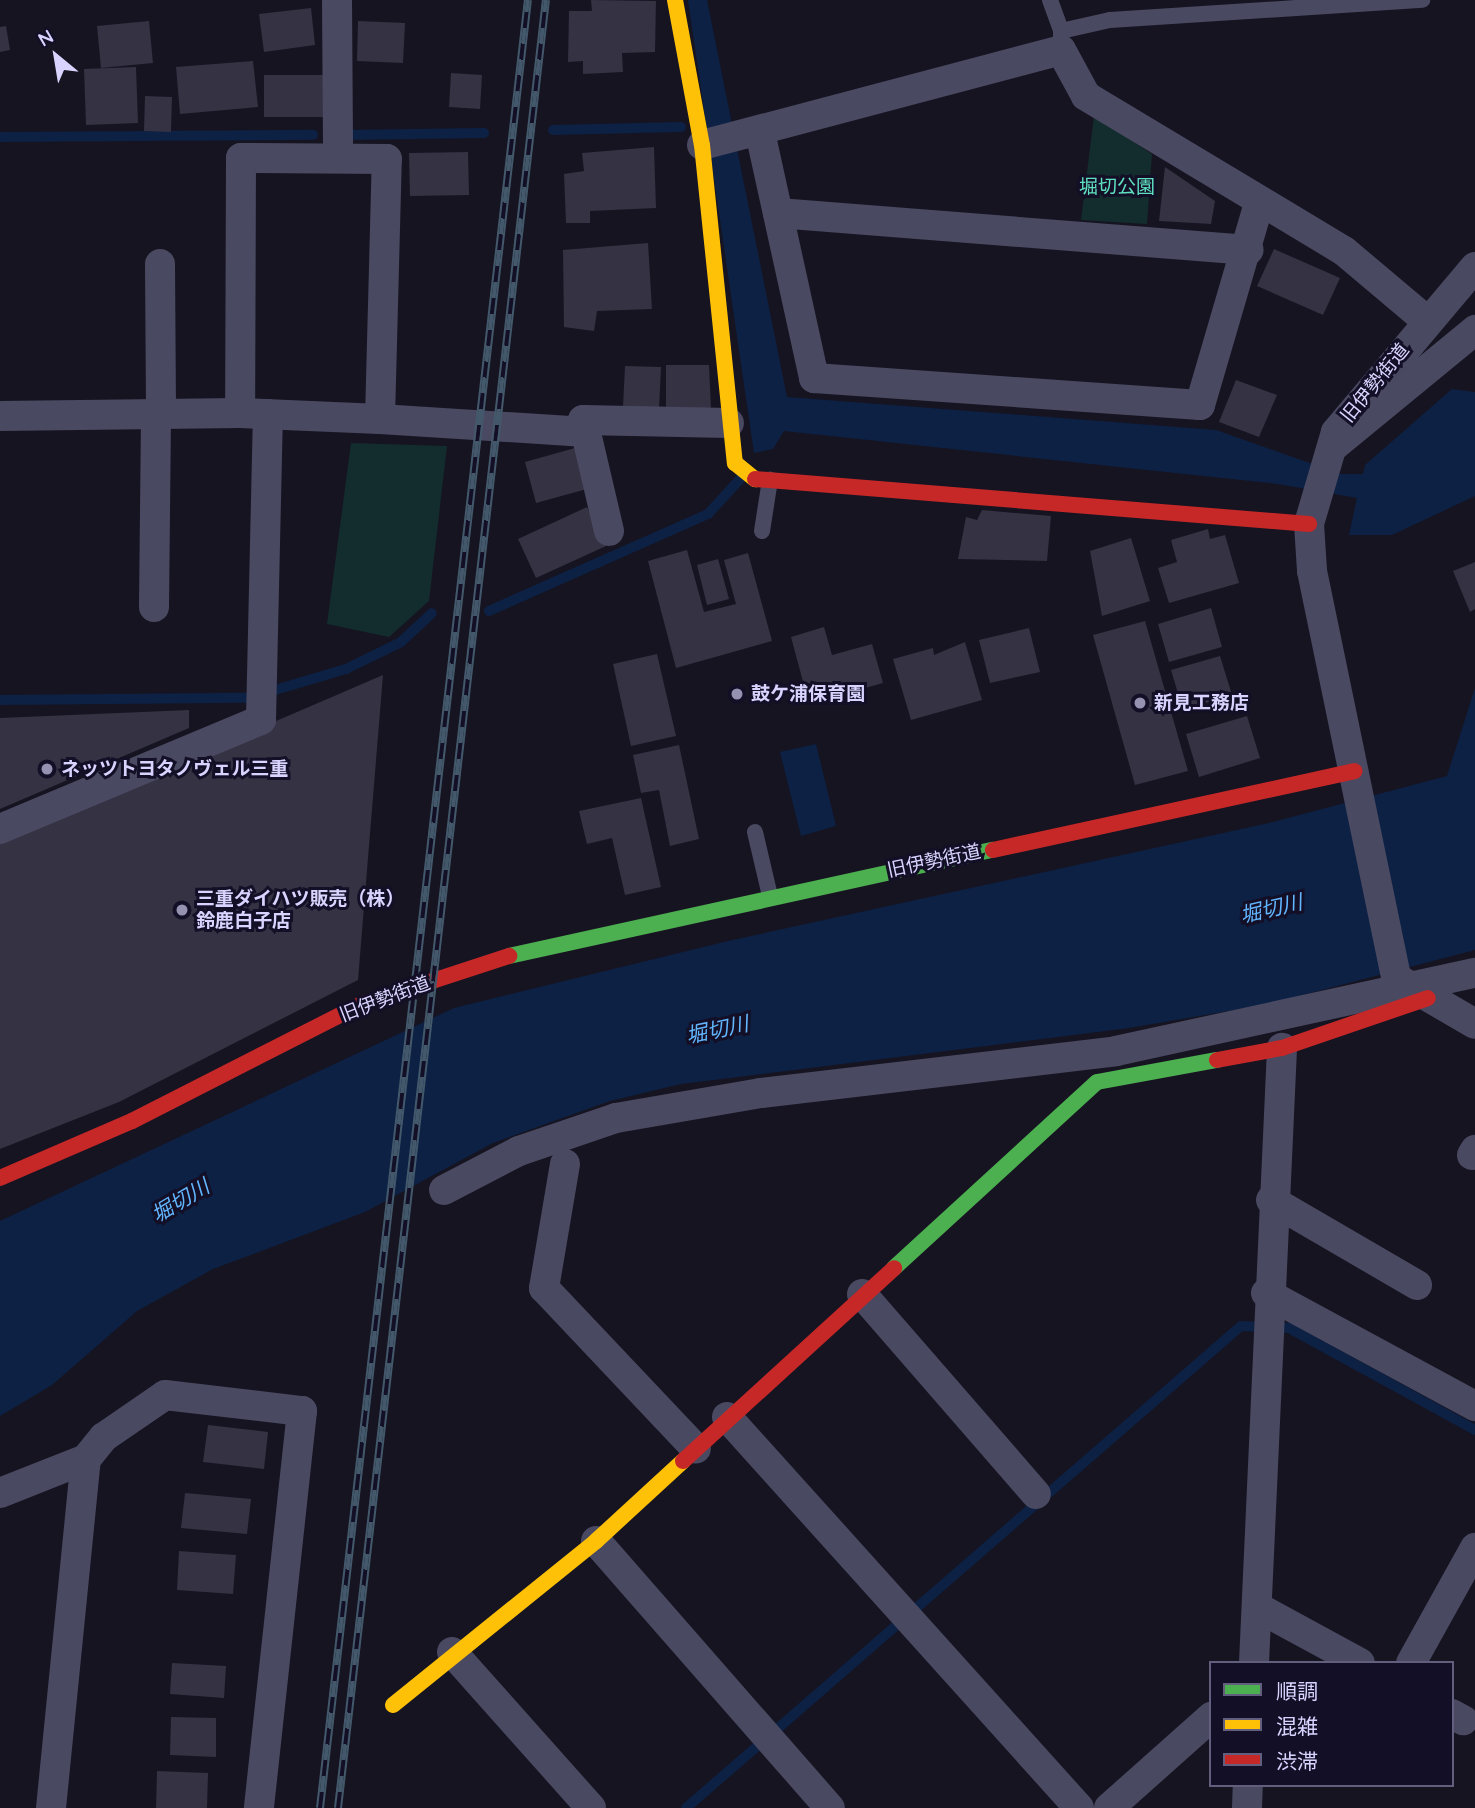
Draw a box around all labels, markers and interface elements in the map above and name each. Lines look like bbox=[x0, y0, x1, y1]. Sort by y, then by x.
north arrow bbox=[21, 21, 91, 91]
text: N bbox=[33, 24, 58, 52]
park label: 堀切公園 bbox=[1079, 176, 1155, 198]
street label: 旧伊勢街道 bbox=[1336, 339, 1414, 427]
place label: 鼓ケ浦保育園 bbox=[751, 683, 865, 705]
marker: 鼓ケ浦保育園 bbox=[729, 686, 745, 702]
place label: 新見工務店 bbox=[1154, 692, 1249, 714]
marker: 新見工務店 bbox=[1132, 695, 1148, 711]
place label: ネッツトヨタノヴェル三重 bbox=[61, 758, 289, 780]
marker: ネッツトヨタノヴェル三重 bbox=[39, 761, 55, 777]
street label: 旧伊勢街道 bbox=[885, 840, 983, 882]
place label: 三重ダイハツ販売（株） 鈴鹿白子店 bbox=[196, 888, 405, 932]
water label: 堀切川 bbox=[1237, 889, 1305, 927]
marker: 三重ダイハツ販売（株） 鈴鹿白子店 bbox=[174, 902, 190, 918]
street label: 旧伊勢街道 bbox=[337, 971, 433, 1027]
water label: 堀切川 bbox=[684, 1010, 750, 1048]
water label: 堀切川 bbox=[147, 1173, 213, 1227]
legend bbox=[1209, 1661, 1454, 1787]
text: 順調 bbox=[1276, 1678, 1318, 1704]
text: 混雑 bbox=[1276, 1713, 1318, 1739]
text: 渋滞 bbox=[1276, 1748, 1318, 1774]

